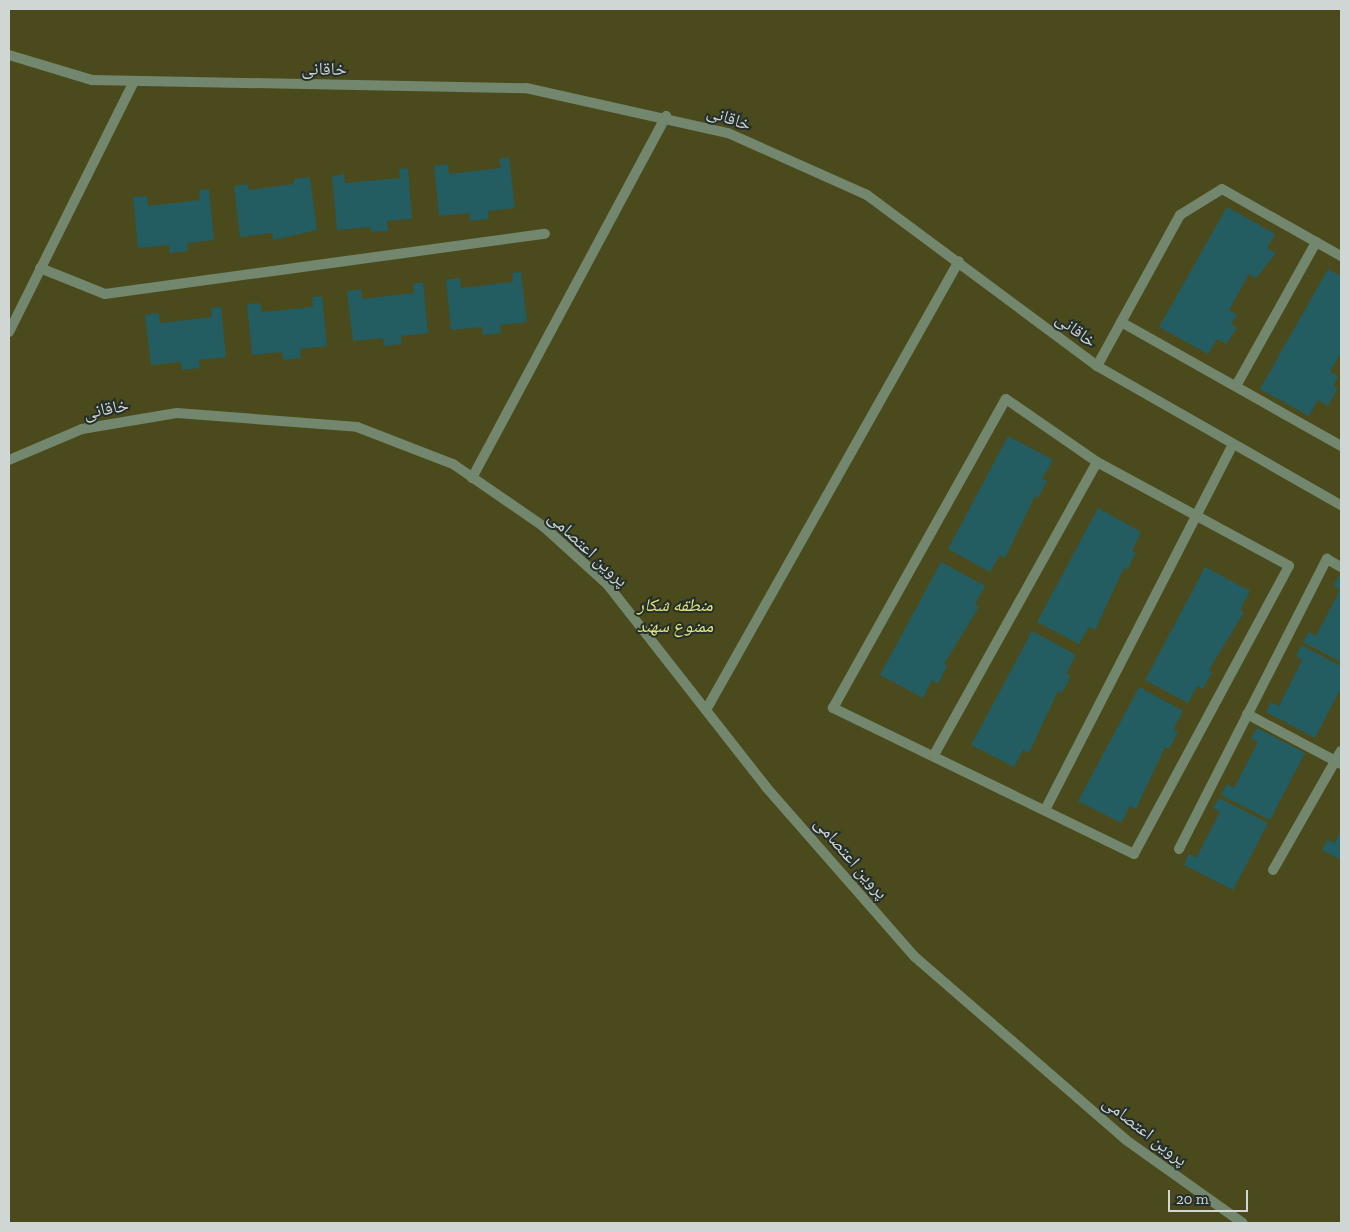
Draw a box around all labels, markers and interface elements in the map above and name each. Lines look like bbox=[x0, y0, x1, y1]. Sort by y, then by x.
street label: خاقانی bbox=[301, 58, 347, 80]
street label: خاقانی bbox=[704, 100, 754, 136]
street label: خاقانی bbox=[1051, 308, 1101, 352]
street label: خاقانی bbox=[82, 394, 130, 424]
street label: پروین اعتصامی bbox=[543, 506, 633, 592]
park label: منطقه شکار ممنوع سهند bbox=[637, 595, 713, 638]
street label: پروین اعتصامی bbox=[810, 813, 892, 903]
street label: پروین اعتصامی bbox=[1098, 1091, 1192, 1171]
scale bar bbox=[1170, 1180, 1250, 1212]
text: 20 m bbox=[1176, 1190, 1209, 1208]

